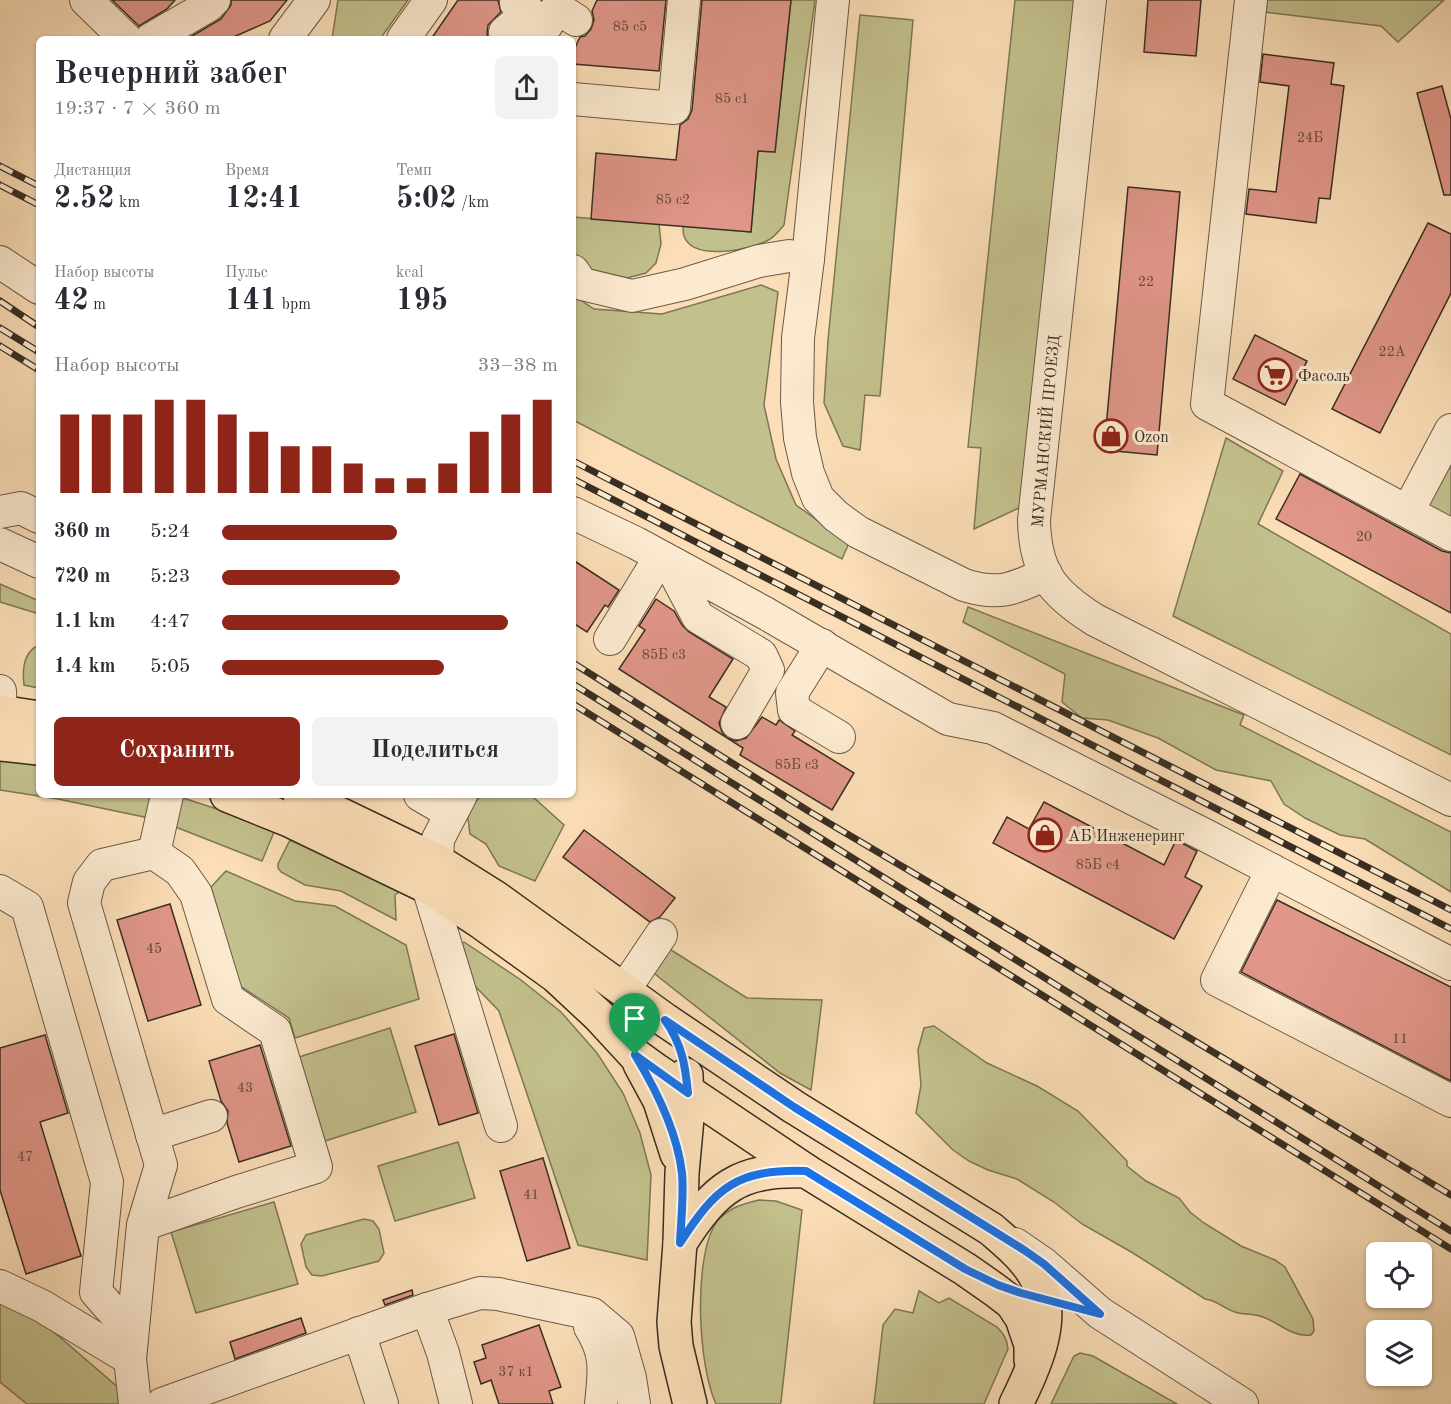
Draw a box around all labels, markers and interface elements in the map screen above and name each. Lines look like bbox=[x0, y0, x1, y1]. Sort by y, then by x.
house number: 85 с5 bbox=[613, 20, 647, 34]
button: share bbox=[495, 56, 558, 119]
text: Вечерний забег bbox=[54, 58, 287, 91]
house number: 85 с1 bbox=[715, 92, 749, 106]
text: 19:37 · 7 × 360 m bbox=[54, 99, 221, 119]
house number: 24Б bbox=[1297, 131, 1323, 145]
text: Дистанция bbox=[54, 163, 131, 179]
text: Время bbox=[225, 163, 269, 179]
text: Темп bbox=[396, 163, 432, 179]
text: 2.52 bbox=[54, 184, 115, 214]
text: 12:41 bbox=[225, 184, 303, 214]
text: 5:02 bbox=[396, 184, 457, 214]
house number: 85 с2 bbox=[656, 193, 690, 207]
text: km bbox=[115, 195, 140, 211]
text: /km bbox=[457, 195, 489, 211]
text: Набор высоты bbox=[54, 265, 154, 281]
text: Пульс bbox=[225, 265, 268, 281]
text: kcal bbox=[396, 265, 424, 281]
house number: 22 bbox=[1138, 275, 1154, 289]
text: 42 bbox=[54, 286, 89, 316]
text: 141 bbox=[225, 286, 277, 316]
text: 195 bbox=[396, 286, 448, 316]
text: m bbox=[89, 297, 106, 313]
text: bpm bbox=[277, 297, 311, 313]
street label: МУРМАНСКИЙ ПРОЕЗД bbox=[1027, 334, 1063, 528]
house number: 22А bbox=[1379, 345, 1406, 359]
text: Набор высоты bbox=[54, 356, 180, 376]
text: 33–38 m bbox=[478, 356, 558, 376]
supermarket icon: Фасоль bbox=[1257, 357, 1293, 393]
place label: Фасоль bbox=[1298, 369, 1350, 385]
shop icon: Ozon bbox=[1093, 418, 1129, 454]
place label: Ozon bbox=[1134, 430, 1169, 446]
text: 360 m bbox=[54, 522, 110, 542]
text: 5:24 bbox=[150, 522, 190, 542]
house number: 20 bbox=[1356, 530, 1372, 544]
text: 720 m bbox=[54, 567, 110, 587]
text: 5:23 bbox=[150, 567, 190, 587]
text: 1.1 km bbox=[54, 612, 116, 632]
text: 4:47 bbox=[150, 612, 190, 632]
house number: 85Б с3 bbox=[642, 648, 686, 662]
text: 1.4 km bbox=[54, 657, 116, 677]
text: 5:05 bbox=[150, 657, 190, 677]
button: Сохранить bbox=[54, 717, 300, 786]
button: Поделиться bbox=[312, 717, 558, 786]
house number: 85Б с3 bbox=[775, 758, 819, 772]
shop icon: АБ Инженеринг bbox=[1027, 817, 1063, 853]
place label: АБ Инженеринг bbox=[1068, 829, 1185, 845]
house number: 85Б c4 bbox=[1076, 858, 1120, 872]
house number: 45 bbox=[146, 942, 162, 956]
pin bbox=[609, 993, 660, 1055]
icon: arrive bbox=[618, 1002, 651, 1035]
house number: 11 bbox=[1392, 1032, 1408, 1046]
house number: 43 bbox=[237, 1081, 253, 1095]
house number: 47 bbox=[17, 1150, 33, 1164]
house number: 41 bbox=[523, 1188, 539, 1202]
map controls bbox=[1366, 1242, 1432, 1386]
button: locate bbox=[1366, 1242, 1432, 1308]
button: layers bbox=[1366, 1320, 1432, 1386]
house number: 37 к1 bbox=[498, 1365, 534, 1379]

